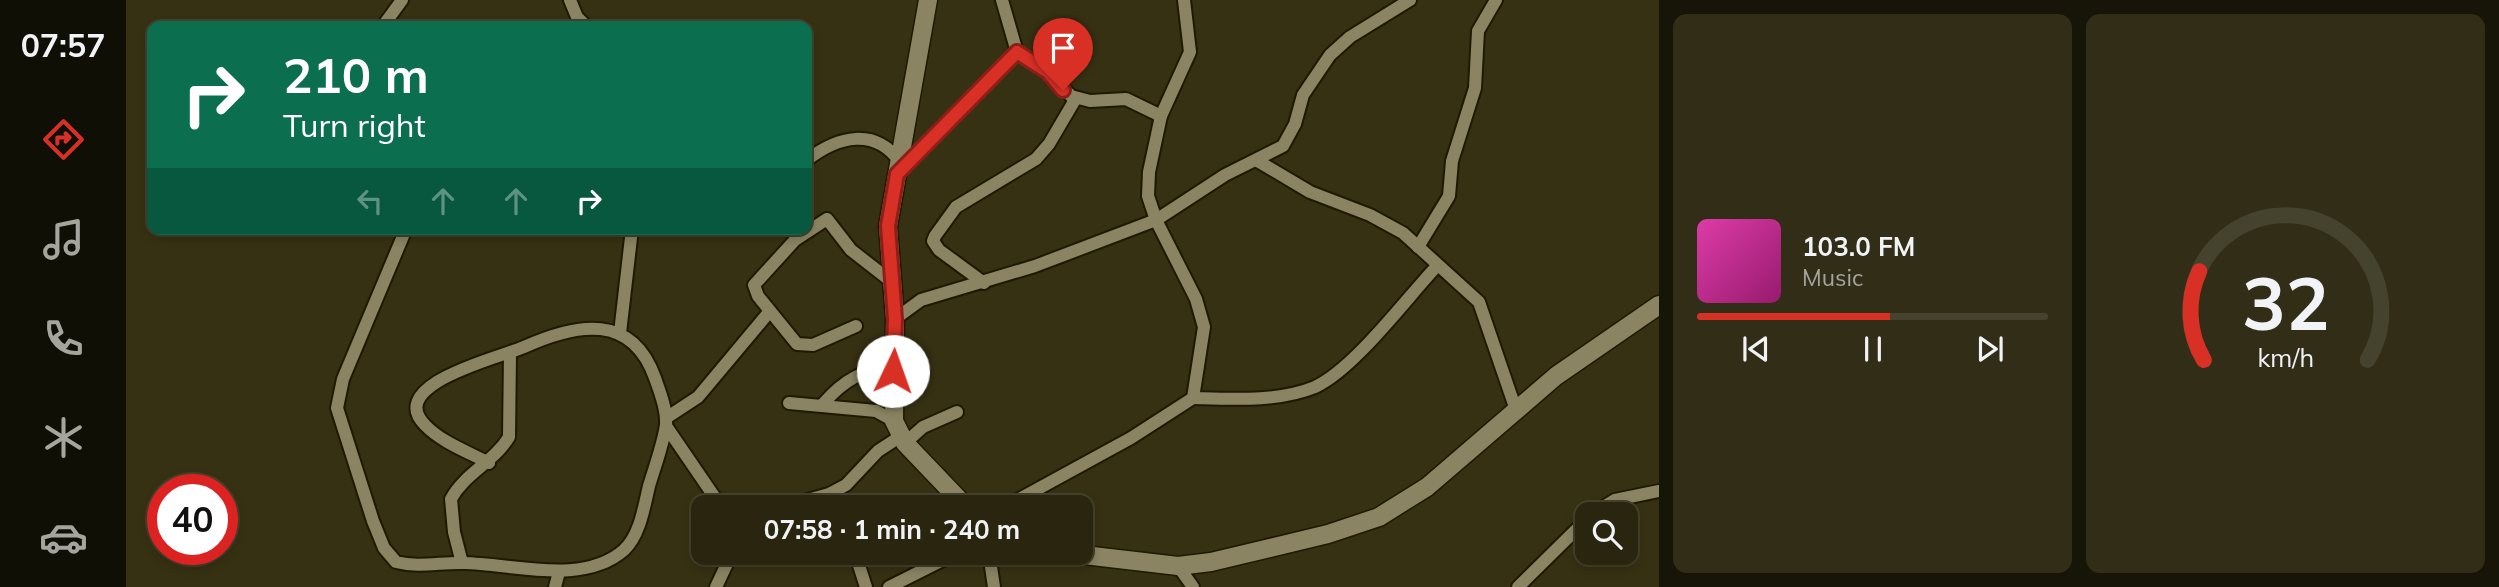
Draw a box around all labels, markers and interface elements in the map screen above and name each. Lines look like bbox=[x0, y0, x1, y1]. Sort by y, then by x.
pin bbox=[1033, 18, 1093, 90]
text: 07:57 bbox=[21, 25, 105, 65]
icon: arrive bbox=[1044, 29, 1082, 67]
text: 210 m bbox=[283, 44, 429, 105]
icon: right bbox=[168, 49, 259, 140]
text: Turn right bbox=[283, 105, 426, 145]
icon: directions bbox=[39, 115, 88, 164]
icon: left bbox=[351, 182, 389, 220]
icon: ahead bbox=[424, 182, 462, 220]
icon: ahead bbox=[497, 182, 535, 220]
icon: right bbox=[570, 182, 608, 220]
icon: music bbox=[39, 215, 88, 264]
text: 103.0 FM bbox=[1802, 230, 1915, 263]
text: 32 bbox=[2242, 257, 2329, 348]
text: Music bbox=[1802, 263, 1863, 292]
icon: phone bbox=[39, 314, 88, 363]
icon: previous bbox=[1737, 330, 1775, 368]
icon: pause bbox=[1854, 330, 1892, 368]
icon: next bbox=[1971, 330, 2009, 368]
position arrow bbox=[856, 334, 930, 408]
text: km/h bbox=[2257, 341, 2314, 372]
icon: climate bbox=[39, 413, 88, 462]
speed limit sign: 40 bbox=[147, 474, 238, 565]
map controls bbox=[1575, 502, 1638, 565]
button: search bbox=[1575, 502, 1638, 565]
icon: car bbox=[39, 513, 88, 562]
text: 07:58 · 1 min · 240 m bbox=[764, 513, 1020, 546]

